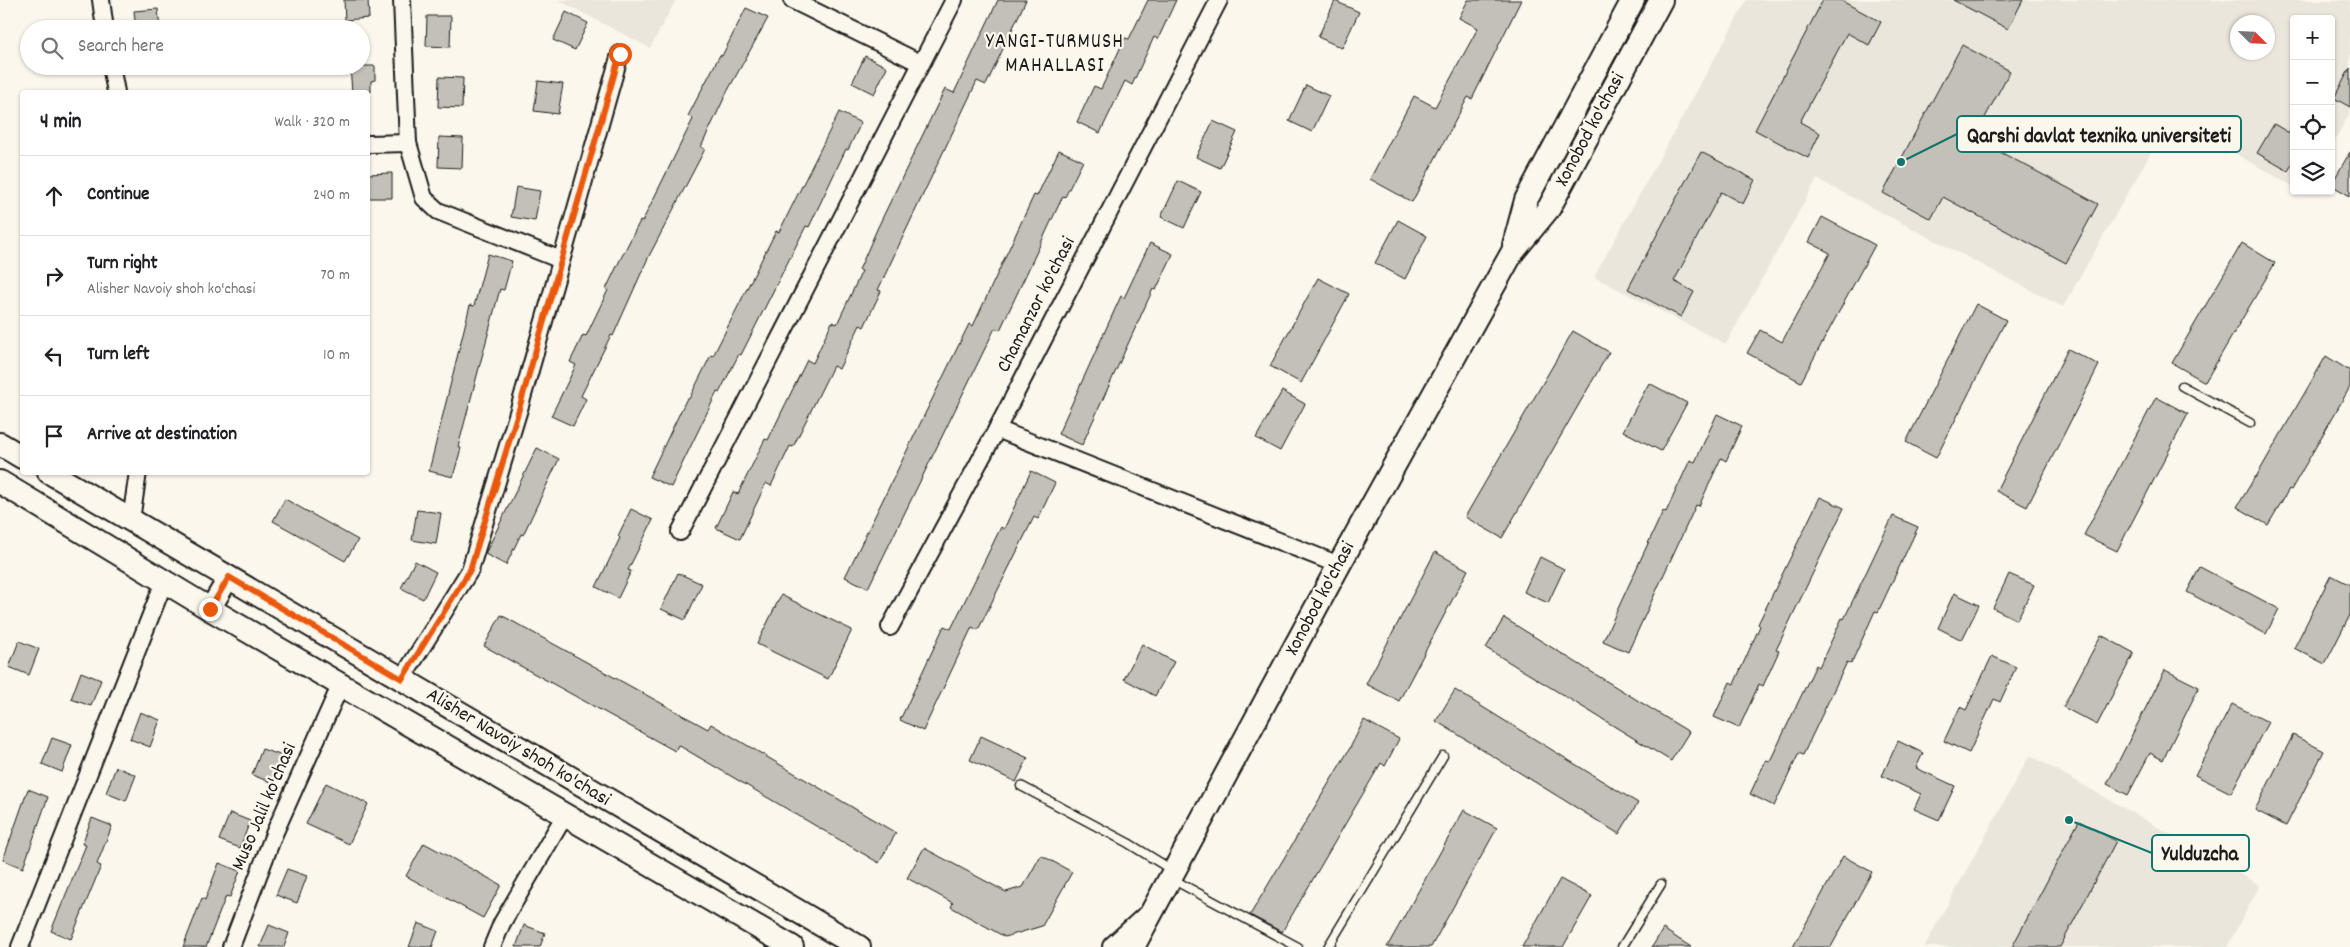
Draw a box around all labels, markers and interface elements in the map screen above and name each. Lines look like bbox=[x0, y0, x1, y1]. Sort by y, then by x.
north arrow bbox=[2230, 15, 2275, 60]
map controls bbox=[2290, 15, 2335, 195]
button: + bbox=[2290, 15, 2335, 60]
search box bbox=[20, 20, 370, 75]
district label: YANGI-TURMUSH MAHALLASI bbox=[986, 28, 1124, 82]
icon: search bbox=[38, 34, 66, 62]
text: Search here bbox=[78, 34, 164, 61]
route start bbox=[609, 43, 632, 66]
button: − bbox=[2290, 60, 2335, 105]
street label: Xonobod ko'chasi bbox=[1549, 68, 1633, 192]
button: locate bbox=[2290, 105, 2335, 150]
text: 4 min bbox=[40, 108, 82, 138]
text: Walk · 320 m bbox=[274, 111, 350, 134]
callout: Qarshi davlat texnika universiteti bbox=[1957, 116, 2241, 152]
text: Qarshi davlat texnika universiteti bbox=[1967, 123, 2231, 153]
button: layers bbox=[2290, 150, 2335, 195]
icon: ahead bbox=[40, 182, 68, 210]
text: Continue bbox=[87, 182, 149, 209]
text: 240 m bbox=[313, 184, 350, 207]
street label: Chamanzor ko'chasi bbox=[991, 232, 1083, 378]
text: Turn right bbox=[87, 251, 158, 278]
icon: right bbox=[40, 262, 68, 290]
text: 70 m bbox=[320, 264, 350, 287]
text: Alisher Navoiy shoh ko'chasi bbox=[87, 278, 255, 301]
icon: left bbox=[40, 342, 68, 370]
text: Turn left bbox=[87, 342, 150, 369]
text: 10 m bbox=[323, 344, 350, 367]
icon: arrive bbox=[40, 422, 68, 450]
text: Arrive at destination bbox=[87, 422, 237, 449]
street label: Xonobod ko'chasi bbox=[1279, 537, 1363, 661]
route end bbox=[199, 598, 222, 621]
street label: Alisher Navoiy shoh ko'chasi bbox=[421, 682, 616, 814]
street label: Muso Jalil ko'chasi bbox=[225, 738, 305, 875]
callout: Yulduzcha bbox=[2152, 835, 2249, 871]
text: Yulduzcha bbox=[2161, 841, 2239, 871]

